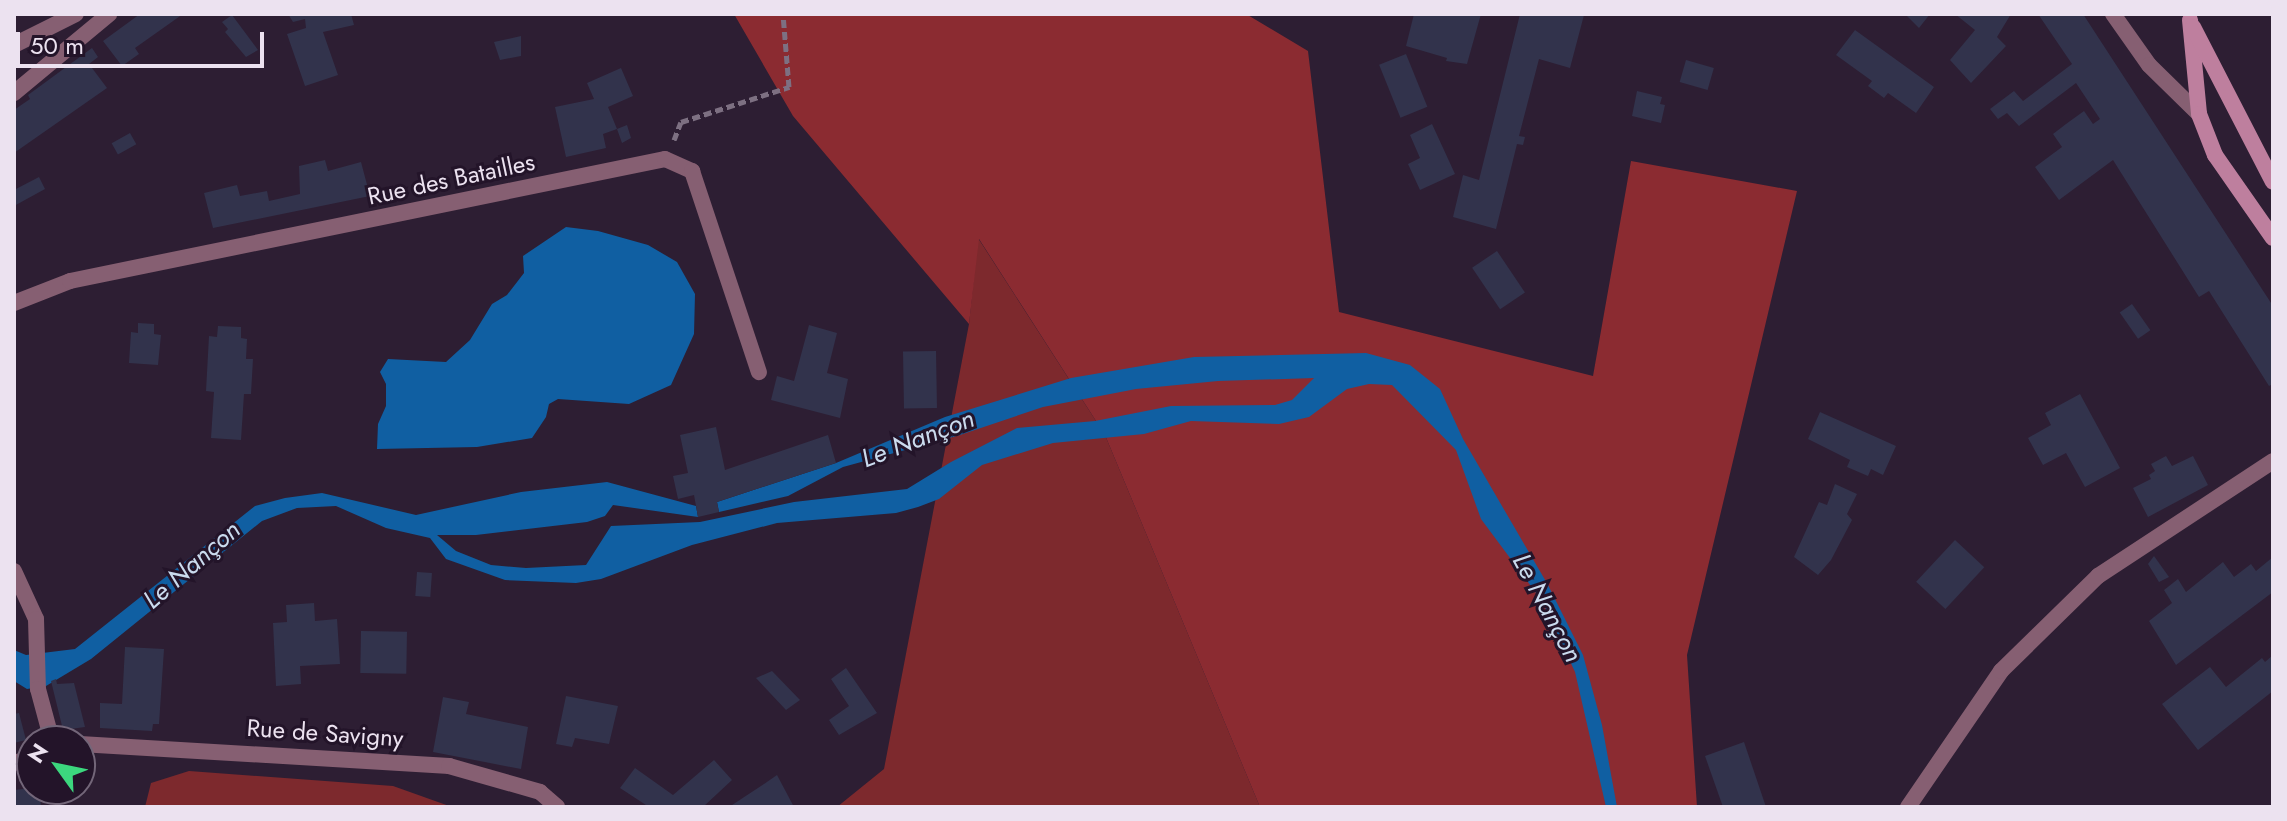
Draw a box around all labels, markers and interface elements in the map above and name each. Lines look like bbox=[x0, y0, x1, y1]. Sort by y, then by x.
scale bar bbox=[20, 16, 268, 66]
text: 50 m bbox=[30, 28, 84, 63]
street label: Rue des Batailles bbox=[365, 147, 537, 211]
water label: Le Nançon bbox=[857, 403, 979, 475]
water label: Le Nançon bbox=[137, 514, 247, 616]
water label: Le Nançon bbox=[1505, 548, 1589, 668]
street label: Rue de Savigny bbox=[246, 713, 404, 753]
north arrow bbox=[16, 725, 96, 805]
text: N bbox=[19, 737, 56, 769]

